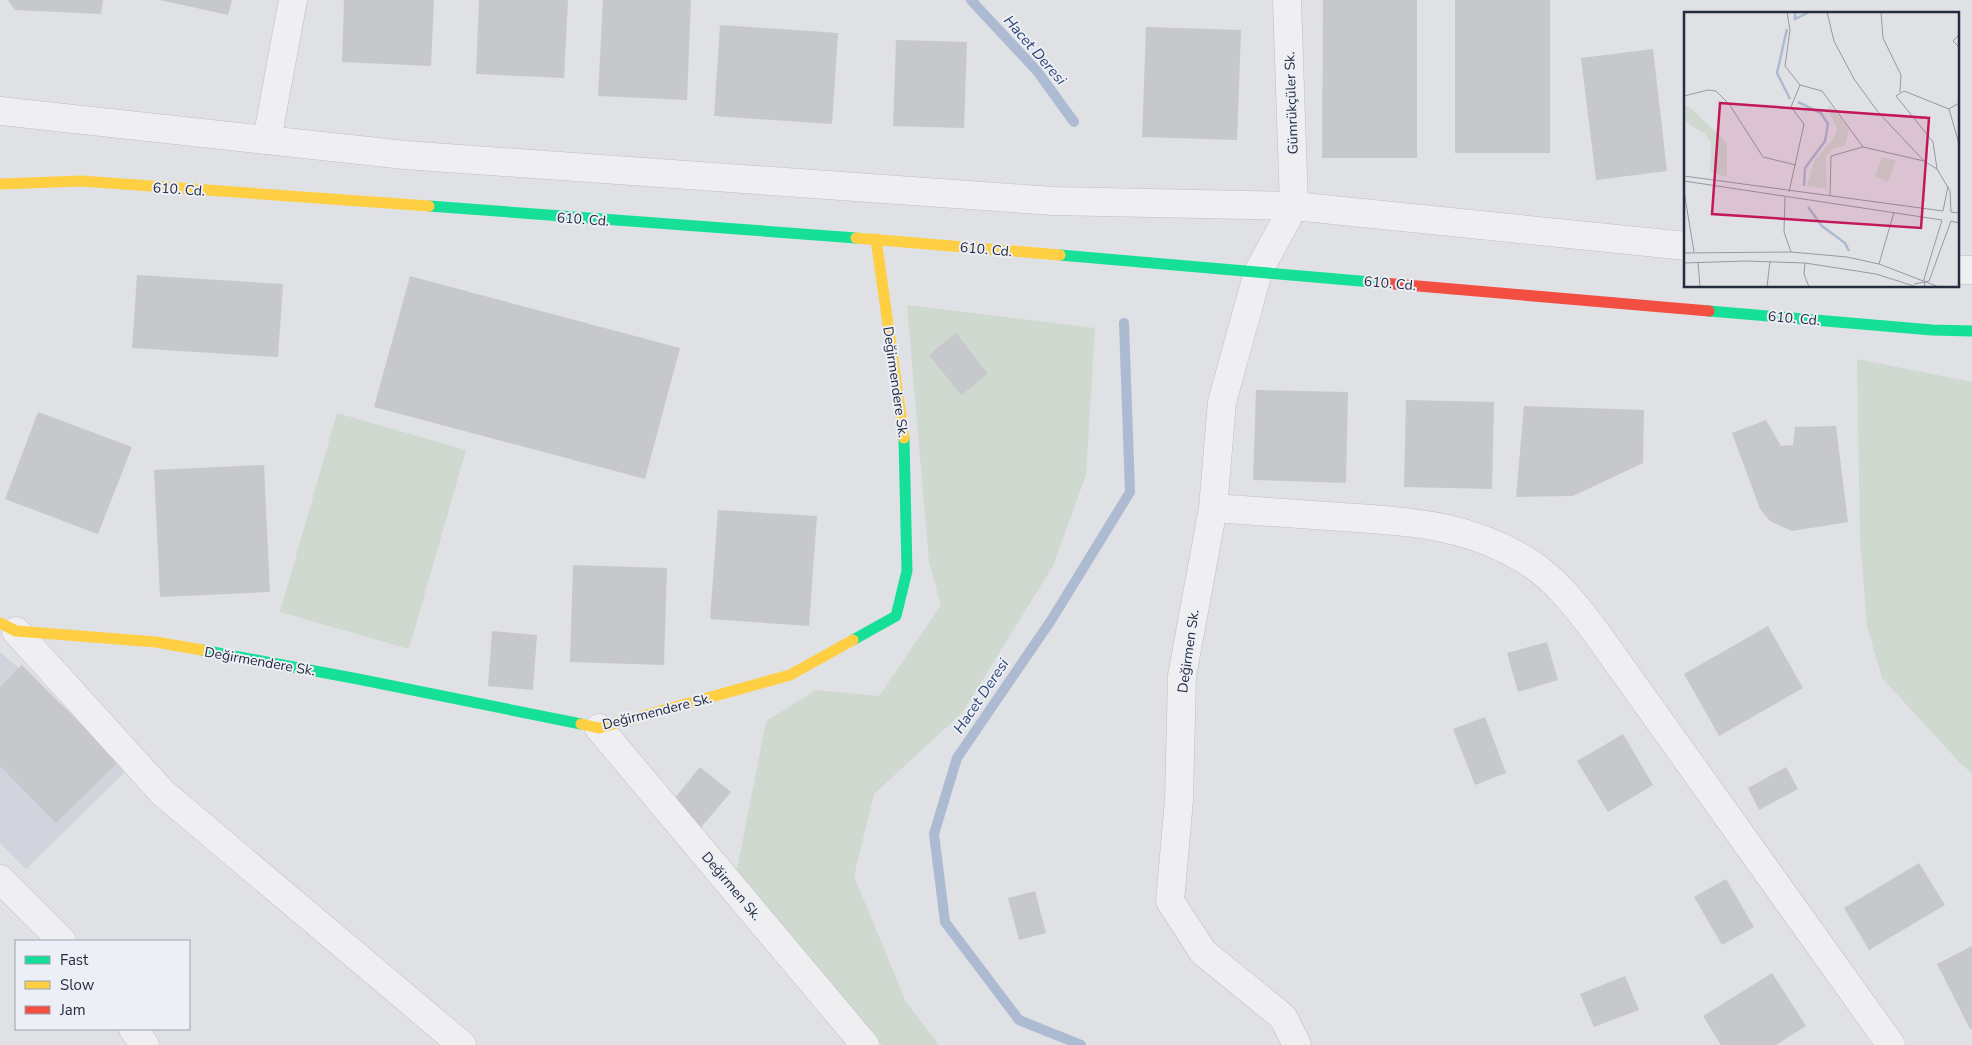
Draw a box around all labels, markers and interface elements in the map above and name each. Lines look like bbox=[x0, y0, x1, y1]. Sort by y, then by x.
water label: Hacet Deresi bbox=[999, 11, 1071, 90]
inset map bbox=[1684, 12, 1960, 288]
street label: Gümrükçüler Sk. bbox=[1280, 51, 1303, 155]
street label: 610. Cd. bbox=[152, 178, 206, 201]
street label: 610. Cd. bbox=[556, 208, 610, 231]
street label: 610. Cd. bbox=[959, 238, 1013, 261]
street label: 610. Cd. bbox=[1363, 272, 1417, 295]
street label: 610. Cd. bbox=[1767, 307, 1821, 330]
street label: Değirmendere Sk. bbox=[878, 325, 913, 439]
street label: Değirmen Sk. bbox=[1173, 608, 1204, 694]
street label: Değirmendere Sk. bbox=[203, 642, 317, 681]
water label: Hacet Deresi bbox=[949, 654, 1014, 737]
street label: Değirmendere Sk. bbox=[600, 689, 714, 734]
street label: Değirmen Sk. bbox=[697, 848, 766, 925]
legend bbox=[15, 940, 190, 1030]
text: Fast bbox=[60, 950, 89, 970]
text: Slow bbox=[60, 975, 95, 995]
text: Jam bbox=[59, 1000, 86, 1020]

